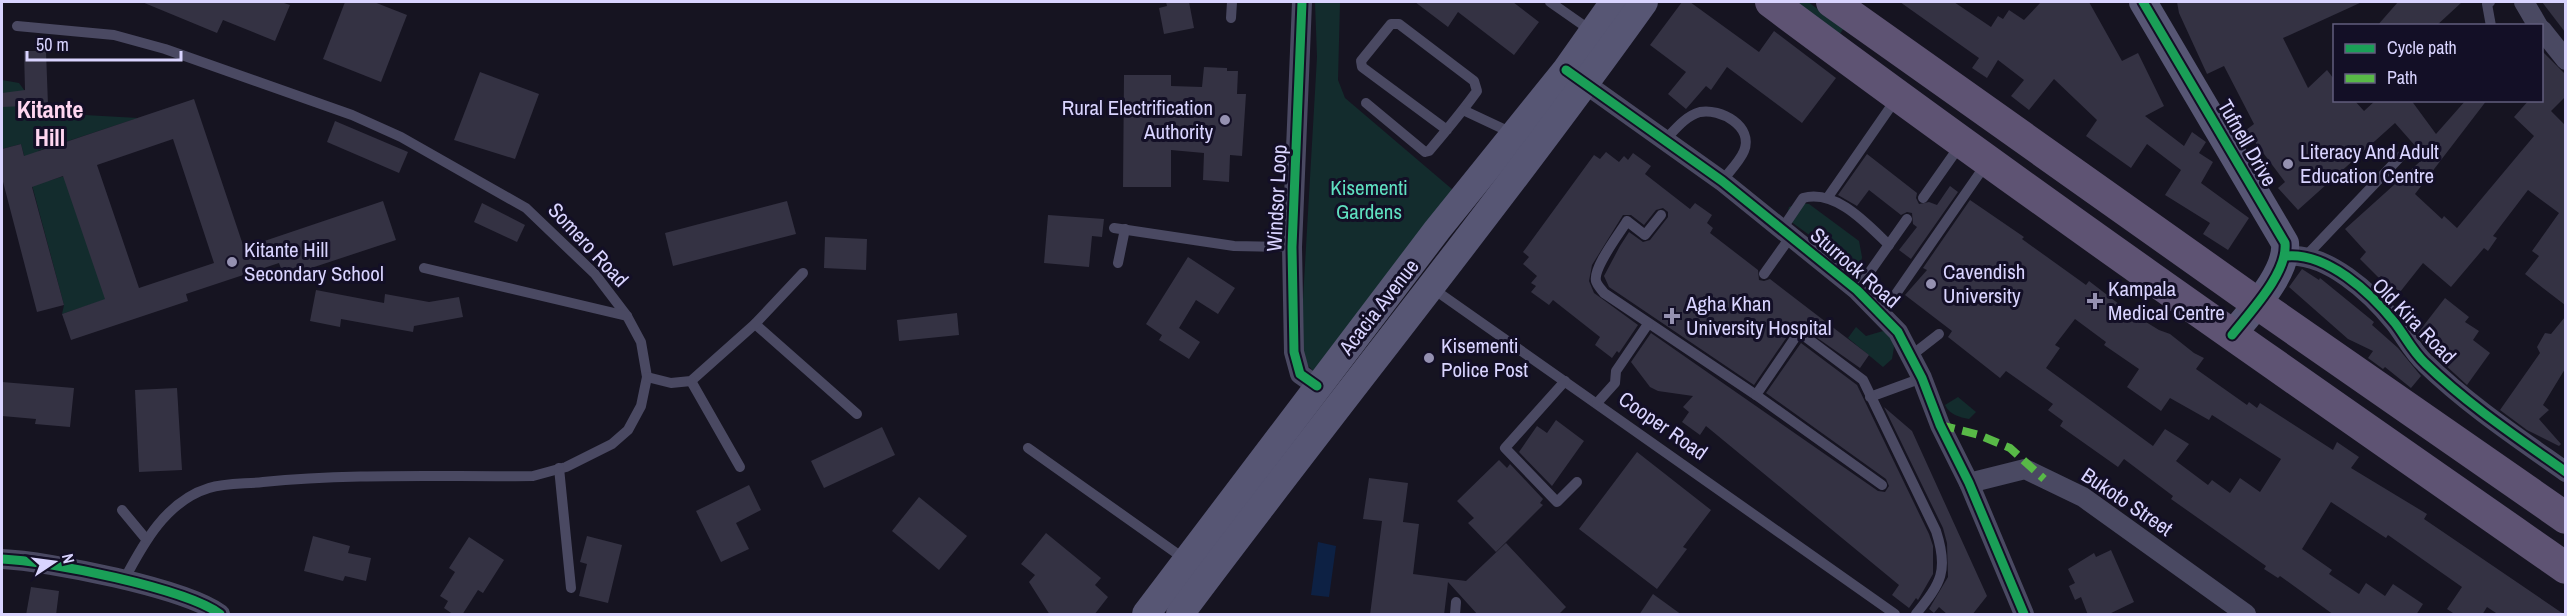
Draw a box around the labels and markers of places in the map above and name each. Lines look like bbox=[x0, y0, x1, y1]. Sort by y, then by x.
place label: Rural Electrification Authority bbox=[1062, 93, 1213, 146]
marker: Rural Electrification Authority bbox=[1218, 113, 1232, 127]
place label: Literacy And Adult Education Centre bbox=[2300, 137, 2439, 190]
marker: Literacy And Adult Education Centre bbox=[2281, 157, 2295, 171]
place label: Kitante Hill Secondary School bbox=[244, 235, 384, 288]
marker: Kitante Hill Secondary School bbox=[225, 255, 239, 269]
place label: Cavendish University bbox=[1943, 257, 2025, 310]
place label: Kampala Medical Centre bbox=[2108, 274, 2225, 327]
marker: Cavendish University bbox=[1924, 277, 1938, 291]
place label: Agha Khan University Hospital bbox=[1685, 289, 1831, 342]
marker: Kampala Medical Centre bbox=[2086, 292, 2104, 310]
marker: Agha Khan University Hospital bbox=[1663, 307, 1681, 325]
place label: Kisementi Police Post bbox=[1441, 331, 1528, 384]
marker: Kisementi Police Post bbox=[1422, 351, 1436, 365]

